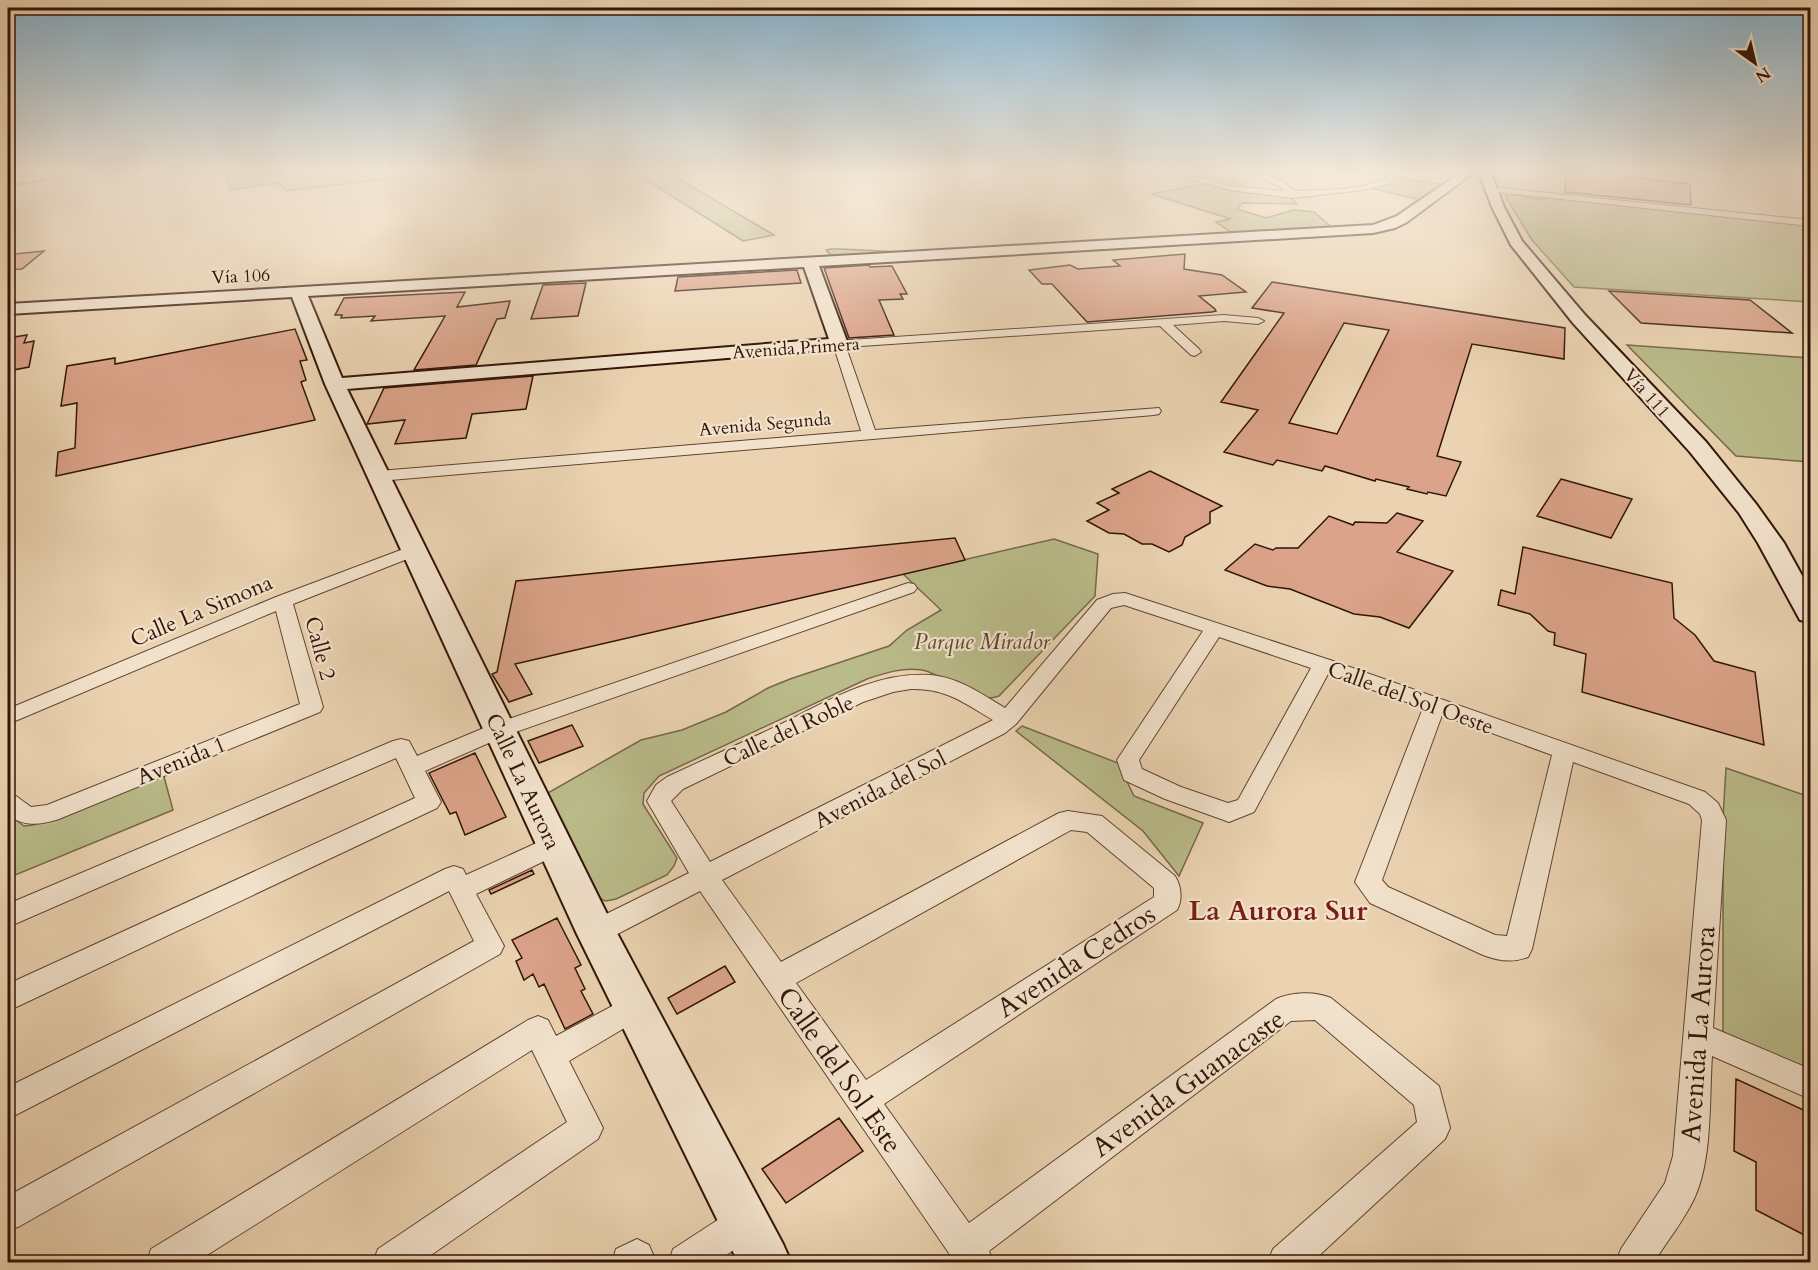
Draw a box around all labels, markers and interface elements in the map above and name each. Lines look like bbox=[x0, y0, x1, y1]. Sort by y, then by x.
north arrow bbox=[1725, 33, 1785, 93]
text: N bbox=[1751, 62, 1775, 88]
street label: Vía 106 bbox=[211, 262, 271, 291]
street label: Avenida Primera bbox=[732, 332, 861, 365]
street label: Vía 111 bbox=[1618, 363, 1676, 423]
street label: Avenida Segunda bbox=[698, 406, 832, 443]
street label: Calle La Simona bbox=[126, 567, 278, 654]
street label: Calle 2 bbox=[297, 613, 343, 683]
park label: Parque Mirador bbox=[914, 627, 1051, 657]
street label: Calle del Sol Oeste bbox=[1324, 654, 1498, 742]
street label: Calle del Roble bbox=[718, 687, 859, 774]
street label: Calle La Aurora bbox=[478, 708, 568, 855]
street label: Avenida 1 bbox=[132, 729, 231, 792]
street label: Avenida del Sol bbox=[809, 744, 952, 836]
district label: La Aurora Sur bbox=[1189, 892, 1368, 930]
street label: Avenida Cedros bbox=[990, 896, 1163, 1027]
street label: Avenida La Aurora bbox=[1672, 924, 1725, 1143]
street label: Calle del Sol Este bbox=[768, 980, 911, 1161]
street label: Avenida Guanacaste bbox=[1084, 1001, 1292, 1166]

